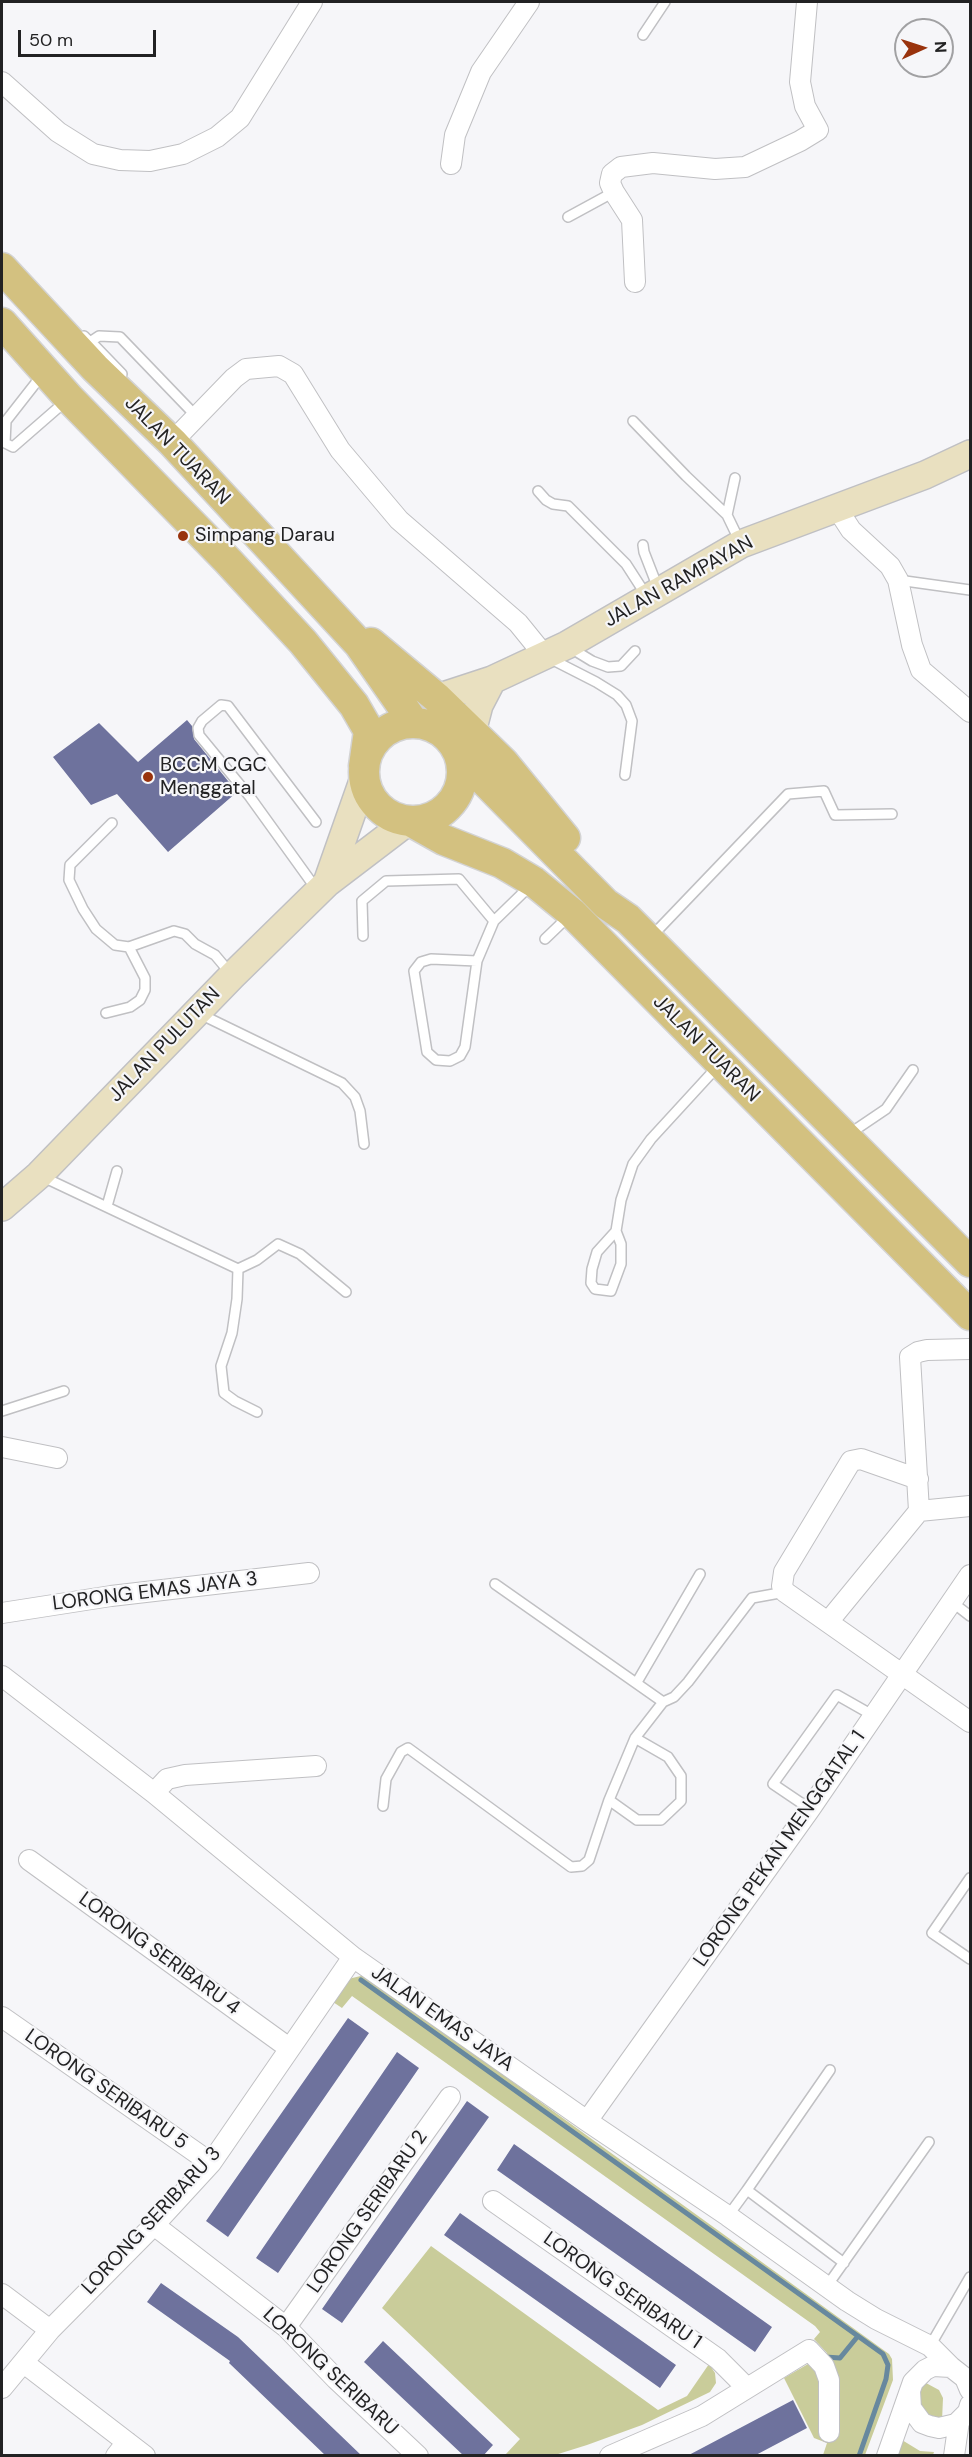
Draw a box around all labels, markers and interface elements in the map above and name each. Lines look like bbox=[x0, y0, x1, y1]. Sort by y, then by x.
scale bar bbox=[21, 18, 159, 56]
north arrow bbox=[894, 18, 954, 78]
text: 50 m bbox=[29, 28, 73, 52]
text: N bbox=[930, 41, 951, 54]
street label: JALAN TUARAN bbox=[119, 392, 235, 510]
place label: Simpang Darau bbox=[195, 524, 335, 548]
marker: Simpang Darau bbox=[176, 529, 190, 543]
street label: JALAN RAMPAYAN bbox=[600, 531, 758, 633]
place label: BCCM CGC Menggatal bbox=[160, 754, 267, 801]
marker: BCCM CGC Menggatal bbox=[141, 770, 155, 784]
street label: JALAN PULUTAN bbox=[104, 983, 226, 1107]
street label: JALAN TUARAN bbox=[647, 990, 765, 1108]
street label: LORONG EMAS JAYA 3 bbox=[51, 1568, 259, 1616]
street label: LORONG PEKAN MENGGATAL 1 bbox=[689, 1726, 871, 1972]
street label: LORONG SERIBARU 4 bbox=[74, 1887, 244, 2021]
street label: JALAN EMAS JAYA bbox=[366, 1961, 518, 2077]
street label: LORONG SERIBARU 5 bbox=[20, 2025, 192, 2155]
street label: LORONG SERIBARU 2 bbox=[303, 2126, 433, 2298]
street label: LORONG SERIBARU 3 bbox=[77, 2142, 227, 2300]
street label: LORONG SERIBARU 1 bbox=[538, 2227, 706, 2355]
street label: LORONG SERIBARU bbox=[257, 2303, 403, 2441]

